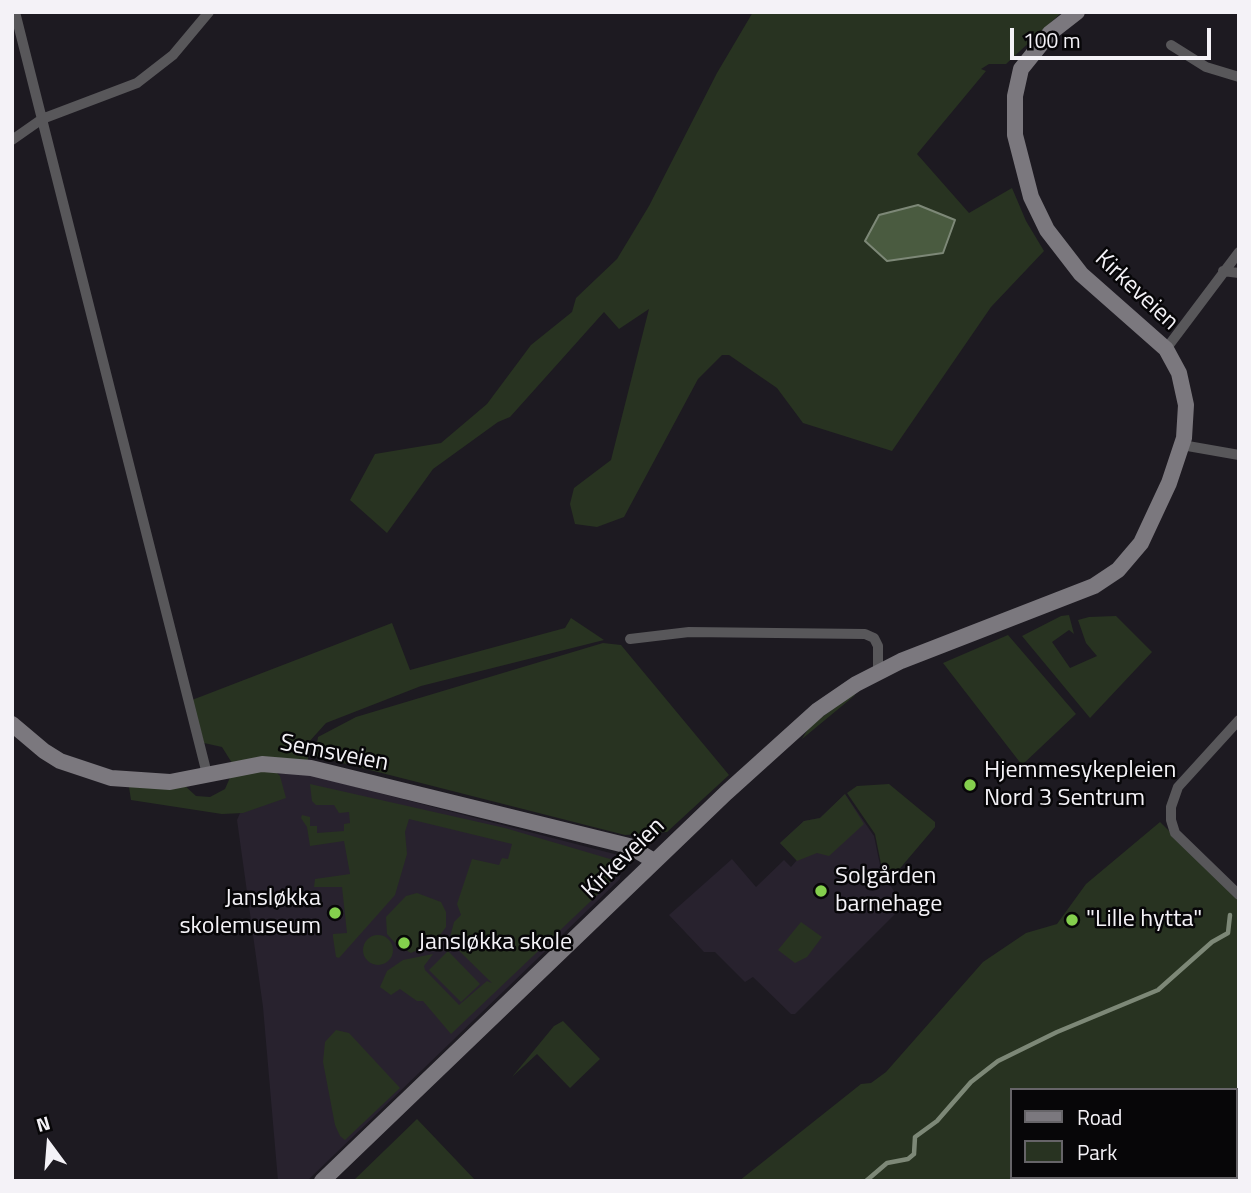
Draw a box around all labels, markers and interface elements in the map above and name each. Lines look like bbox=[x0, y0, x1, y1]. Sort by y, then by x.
scale bar bbox=[1013, 14, 1214, 58]
text: 100 m bbox=[1023, 24, 1080, 56]
street label: Kirkeveien bbox=[1088, 245, 1184, 337]
street label: Semsveien bbox=[277, 729, 391, 779]
place label: Hjemmesykepleien Nord 3 Sentrum bbox=[984, 757, 1176, 813]
marker: Hjemmesykepleien Nord 3 Sentrum bbox=[962, 777, 978, 793]
street label: Kirkeveien bbox=[577, 813, 671, 905]
place label: Solgården barnehage bbox=[835, 863, 942, 919]
marker: Solgården barnehage bbox=[813, 883, 829, 899]
place label: Jansløkka skolemuseum bbox=[179, 885, 321, 941]
marker: Jansløkka skolemuseum bbox=[327, 905, 343, 921]
place label: "Lille hytta" bbox=[1086, 906, 1202, 934]
marker: "Lille hytta" bbox=[1064, 912, 1080, 928]
place label: Jansløkka skole bbox=[418, 929, 572, 957]
marker: Jansløkka skole bbox=[396, 935, 412, 951]
legend bbox=[1010, 1088, 1237, 1179]
text: Road bbox=[1077, 1101, 1122, 1133]
text: N bbox=[33, 1108, 53, 1139]
north arrow bbox=[14, 1109, 84, 1179]
text: Park bbox=[1077, 1136, 1117, 1168]

